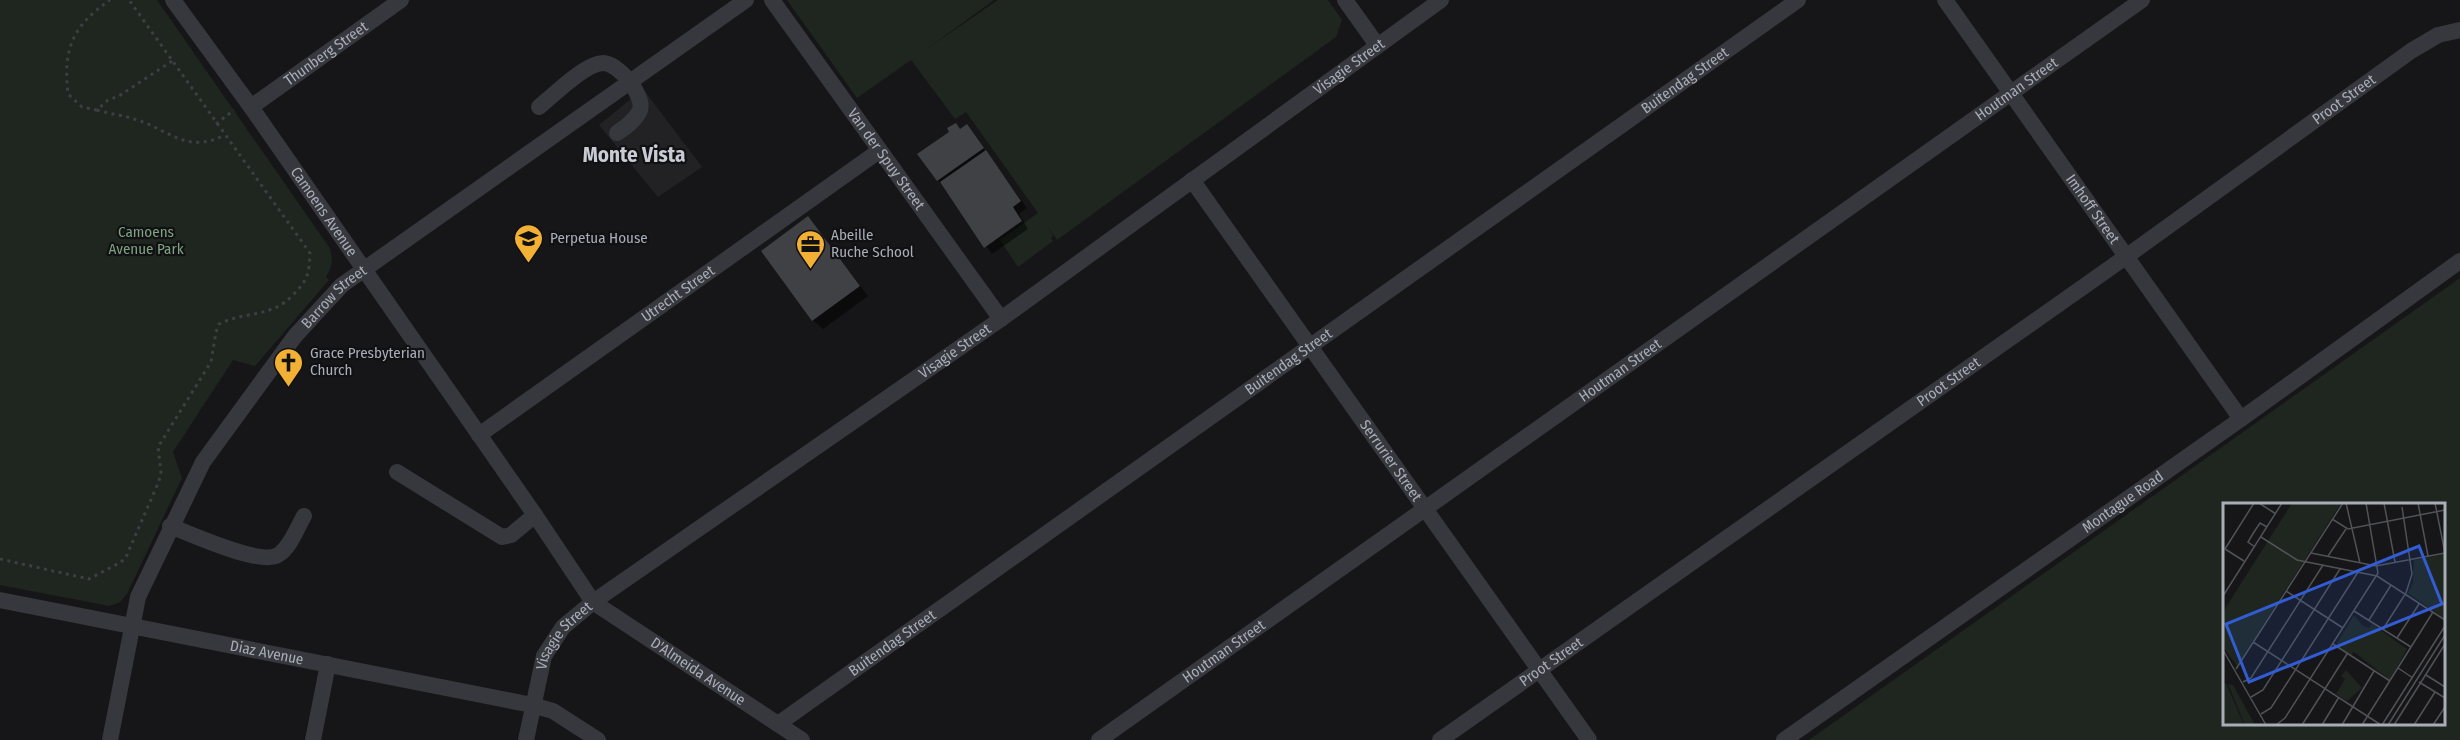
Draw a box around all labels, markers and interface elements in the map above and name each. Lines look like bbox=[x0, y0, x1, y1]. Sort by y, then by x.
street label: Thunberg Street bbox=[281, 18, 371, 90]
street label: Visagie Street bbox=[1310, 35, 1388, 99]
street label: Buitendag Street bbox=[1638, 43, 1732, 117]
street label: Houtman Street bbox=[1972, 54, 2061, 124]
street label: Proot Street bbox=[2309, 70, 2379, 128]
street label: Van der Spuy Street bbox=[844, 105, 929, 214]
district label: Monte Vista bbox=[583, 142, 685, 168]
street label: Camoens Avenue bbox=[287, 164, 361, 260]
street label: Imhoff Street bbox=[2062, 171, 2123, 247]
school or university icon: Perpetua House bbox=[513, 222, 545, 264]
park label: Camoens Avenue Park bbox=[108, 223, 184, 258]
place label: Abeille Ruche School bbox=[831, 226, 914, 261]
office icon: Abeille Ruche School bbox=[794, 228, 826, 270]
place label: Perpetua House bbox=[550, 229, 648, 247]
street label: Barrow Street bbox=[298, 261, 370, 332]
street label: Utrecht Street bbox=[638, 262, 718, 326]
street label: Visagie Street bbox=[915, 320, 994, 382]
street label: Buitendag Street bbox=[1241, 325, 1336, 399]
street label: Houtman Street bbox=[1575, 335, 1665, 406]
place label: Grace Presbyterian Church bbox=[310, 344, 425, 379]
church icon: Grace Presbyterian Church bbox=[273, 346, 305, 388]
street label: Proot Street bbox=[1913, 353, 1984, 410]
street label: Serrurier Street bbox=[1356, 417, 1426, 505]
street label: Montague Road bbox=[2079, 467, 2167, 537]
inset map bbox=[2223, 503, 2445, 725]
street label: Visagie Street bbox=[532, 597, 596, 671]
street label: Buitendag Street bbox=[845, 606, 939, 680]
street label: Houtman Street bbox=[1179, 616, 1269, 687]
street label: Proot Street bbox=[1516, 633, 1586, 690]
street label: D'Almeida Avenue bbox=[647, 634, 749, 709]
street label: Diaz Avenue bbox=[229, 637, 305, 669]

